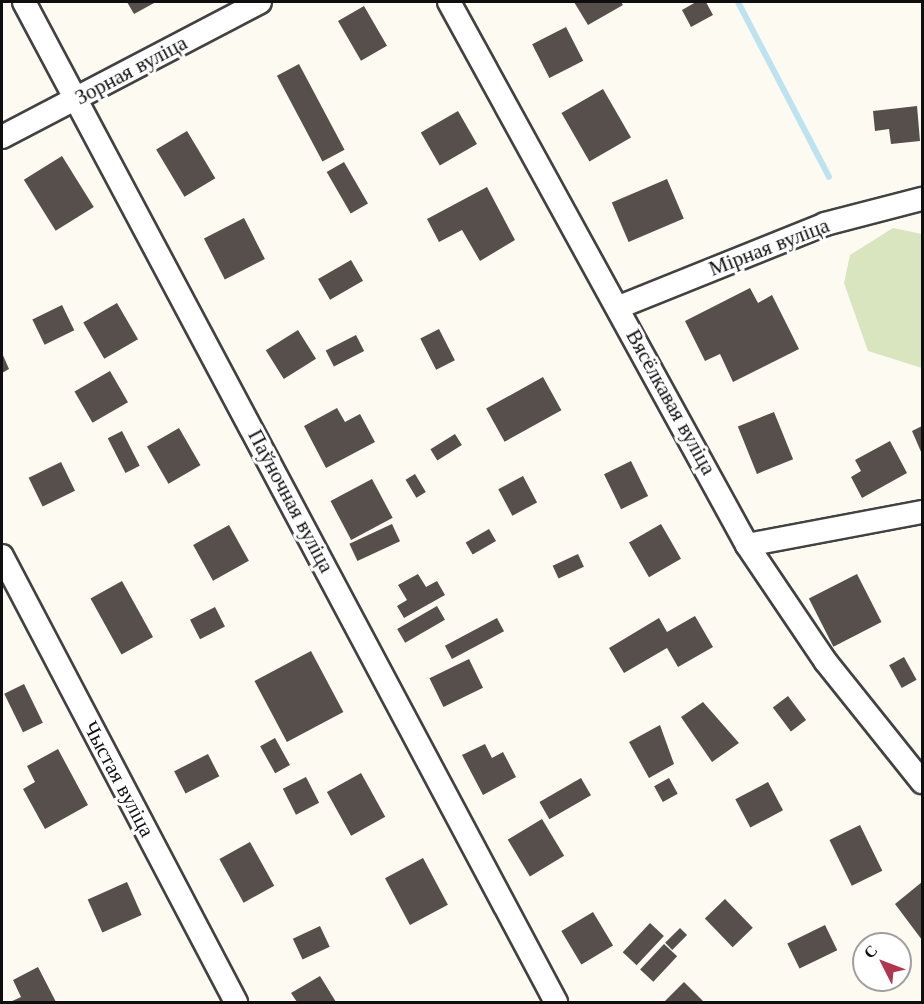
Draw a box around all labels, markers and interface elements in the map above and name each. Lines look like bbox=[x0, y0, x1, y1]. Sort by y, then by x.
street label: Зорная вуліца bbox=[71, 30, 191, 110]
street label: Мірная вуліца bbox=[705, 212, 833, 282]
street label: Вясёлкавая вуліца bbox=[621, 325, 721, 479]
street label: Паўночная вуліца bbox=[243, 425, 339, 577]
street label: Чыстая вуліца bbox=[78, 717, 160, 841]
north arrow bbox=[852, 932, 912, 992]
text: С bbox=[859, 940, 881, 962]

